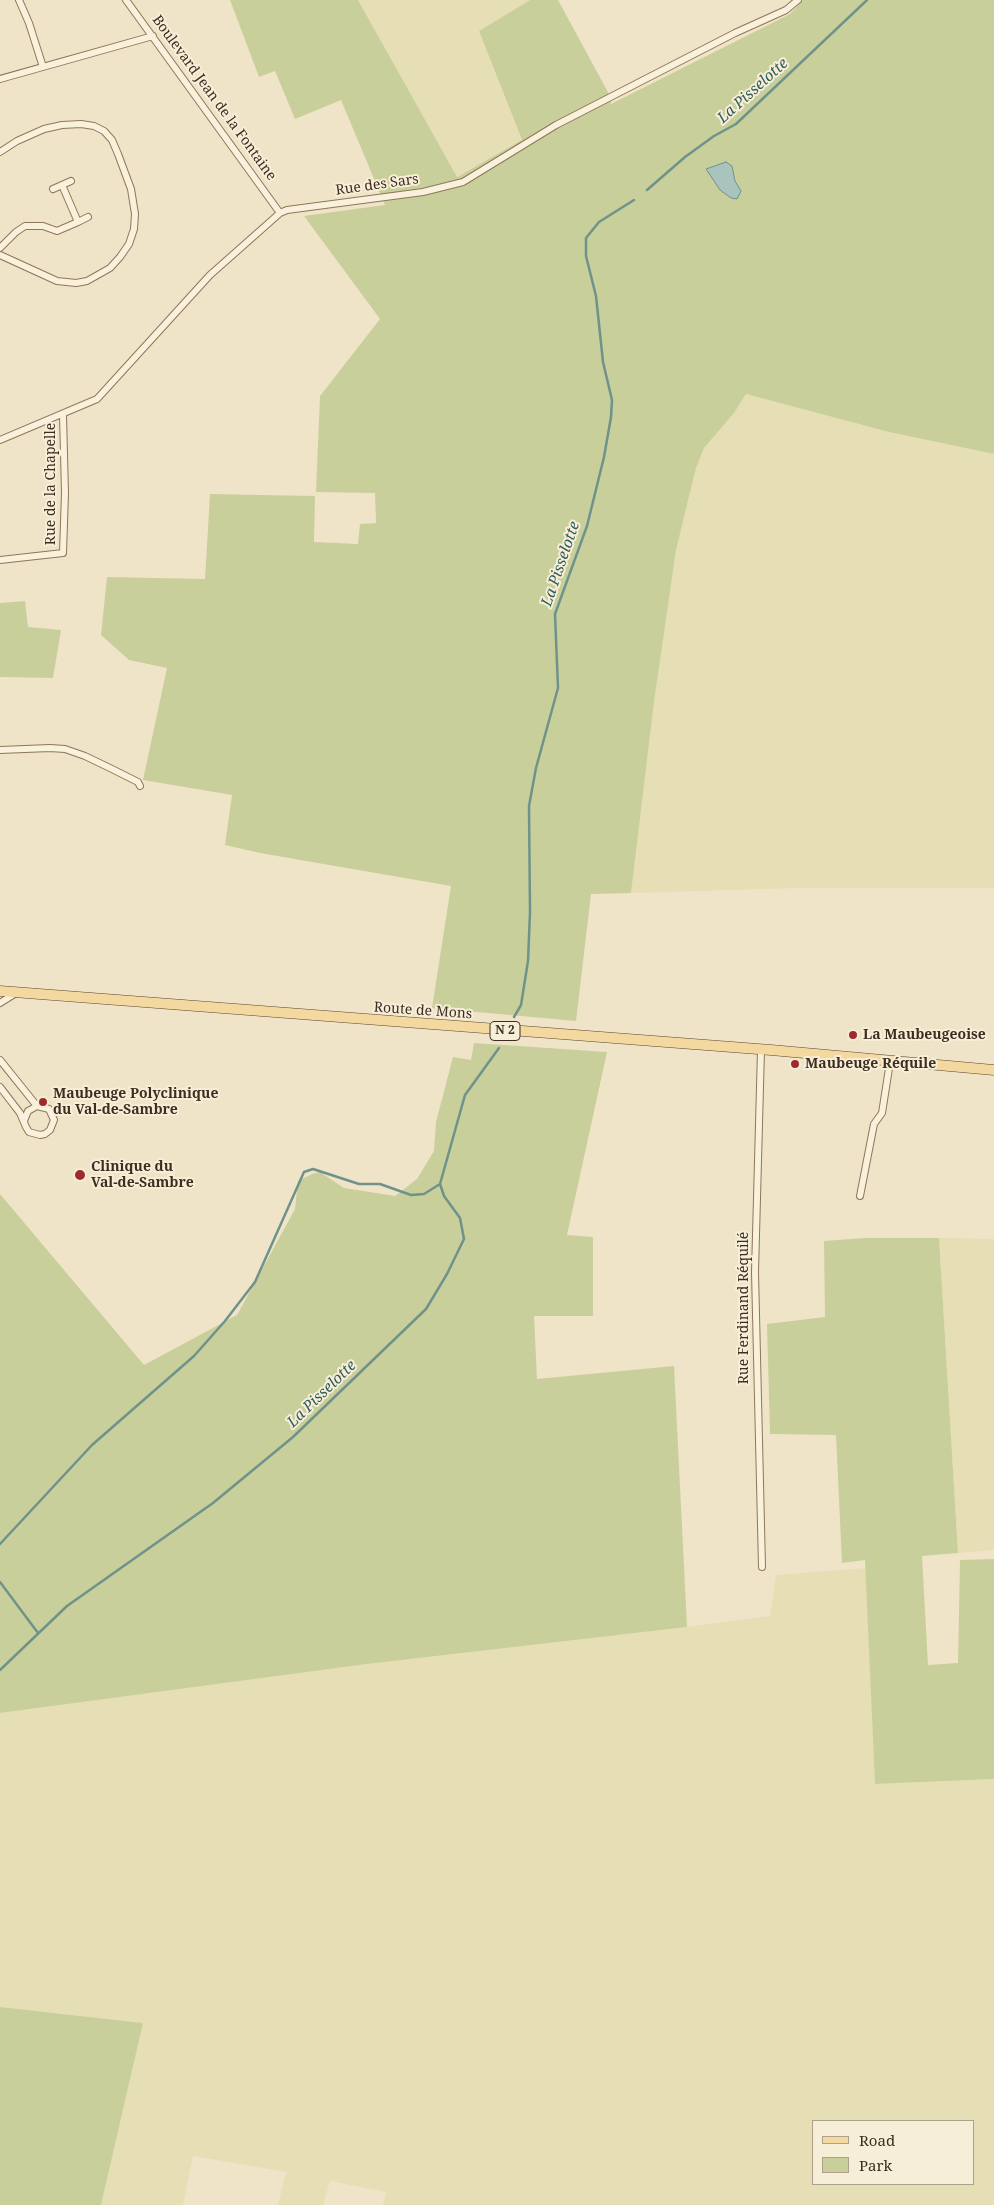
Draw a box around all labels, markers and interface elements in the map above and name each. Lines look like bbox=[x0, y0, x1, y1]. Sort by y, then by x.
street label: Boulevard Jean de la Fontaine bbox=[148, 12, 280, 184]
water label: La Pisselotte bbox=[714, 55, 792, 127]
street label: Rue des Sars bbox=[334, 171, 420, 199]
street label: Rue de la Chapelle bbox=[43, 423, 59, 545]
water label: La Pisselotte bbox=[538, 519, 584, 609]
street label: Route de Mons bbox=[373, 999, 473, 1023]
road number: N 2 bbox=[490, 1021, 520, 1040]
place label: La Maubeugeoise bbox=[863, 1027, 986, 1043]
marker: La Maubeugeoise bbox=[847, 1029, 859, 1041]
place label: Maubeuge Réquile bbox=[805, 1056, 936, 1072]
marker: Maubeuge Réquile bbox=[789, 1058, 801, 1070]
place label: Maubeuge Polyclinique du Val-de-Sambre bbox=[53, 1086, 218, 1118]
marker: Maubeuge Polyclinique du Val-de-Sambre bbox=[37, 1096, 49, 1108]
place label: Clinique du Val-de-Sambre bbox=[91, 1159, 194, 1192]
marker: Clinique du Val-de-Sambre bbox=[73, 1168, 87, 1182]
street label: Rue Ferdinand Réquilé bbox=[736, 1232, 752, 1384]
water label: La Pisselotte bbox=[284, 1357, 360, 1431]
legend bbox=[812, 2120, 974, 2185]
text: Road bbox=[859, 2130, 895, 2150]
text: Park bbox=[859, 2155, 892, 2175]

